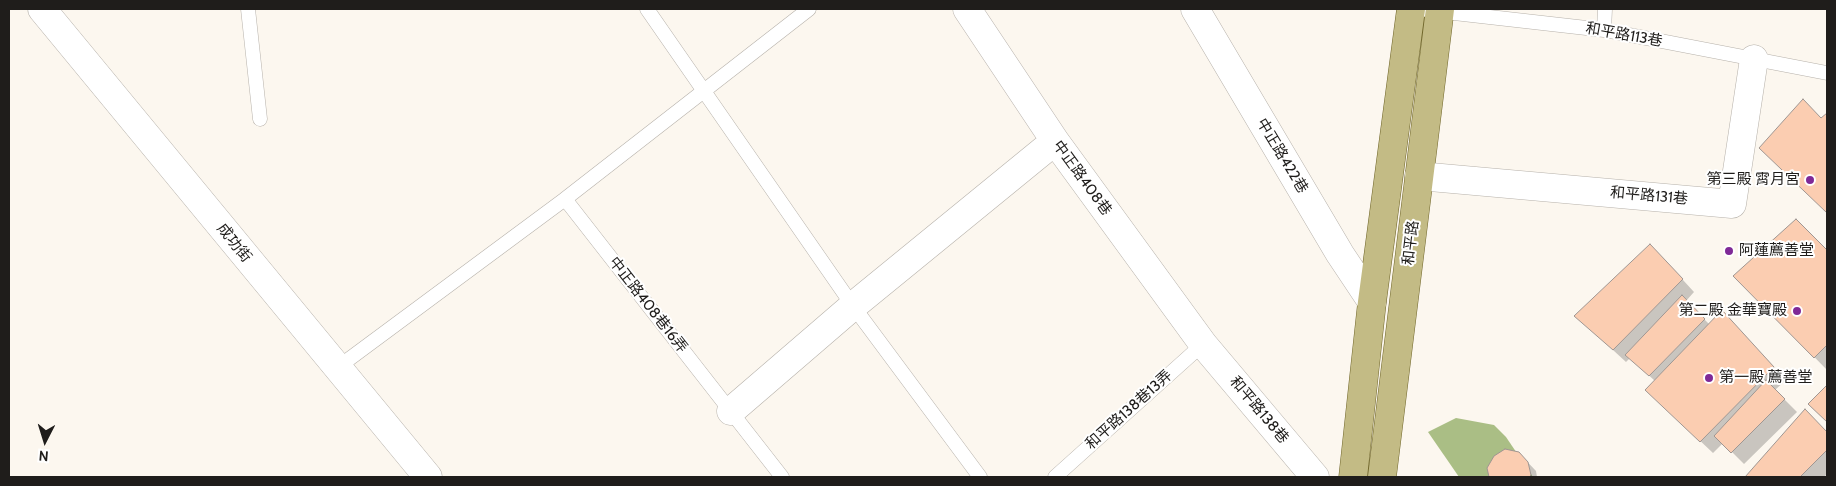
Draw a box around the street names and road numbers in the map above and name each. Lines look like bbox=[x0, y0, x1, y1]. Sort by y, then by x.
street label: 和平路113巷 bbox=[1584, 19, 1664, 51]
street label: 中正路422巷 bbox=[1253, 115, 1311, 197]
street label: 中正路408巷 bbox=[1049, 137, 1115, 219]
street label: 和平路131巷 bbox=[1609, 184, 1689, 208]
street label: 成功街 bbox=[213, 220, 255, 266]
street label: 和平路 bbox=[1399, 220, 1423, 266]
street label: 中正路408巷16弄 bbox=[605, 254, 691, 356]
street label: 和平路138巷13弄 bbox=[1082, 366, 1176, 454]
street label: 和平路138巷 bbox=[1226, 373, 1292, 447]

